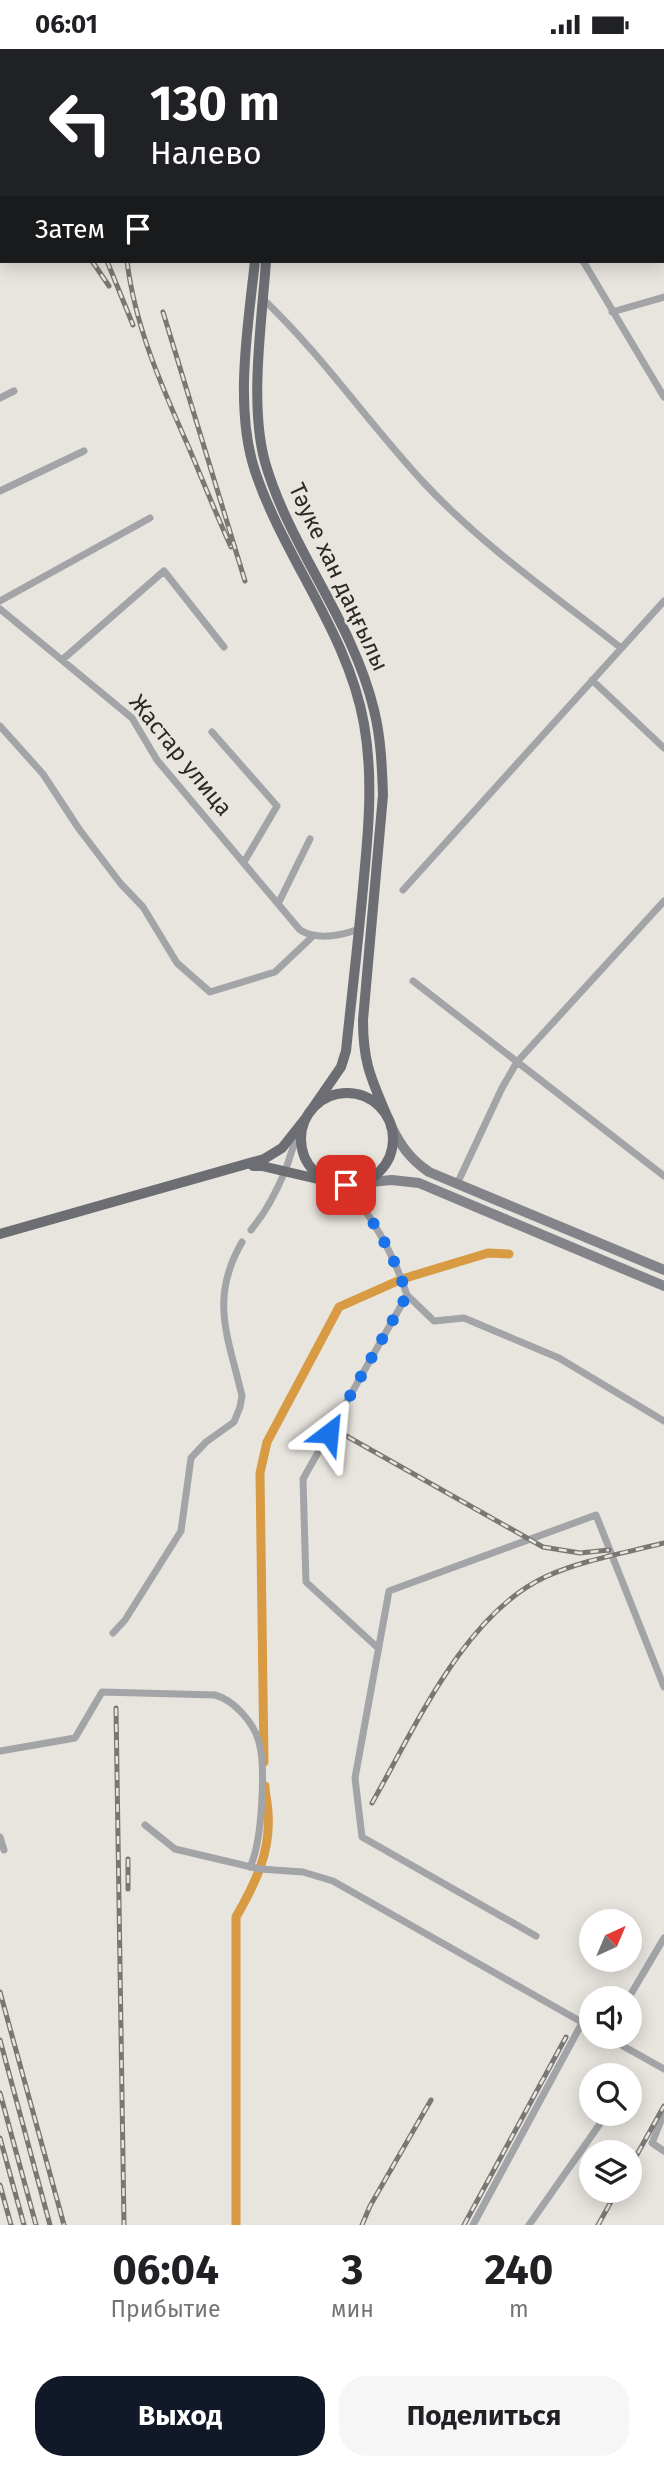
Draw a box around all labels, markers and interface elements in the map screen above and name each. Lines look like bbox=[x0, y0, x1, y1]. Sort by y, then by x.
text: 06:01 bbox=[35, 9, 98, 40]
text: 130 m bbox=[150, 74, 280, 133]
icon: left bbox=[35, 77, 126, 168]
text: Налево bbox=[150, 134, 262, 172]
icon: arrive bbox=[119, 210, 157, 248]
text: Затем bbox=[35, 214, 105, 245]
street label: Тәуке хан даңғылы bbox=[283, 479, 395, 675]
street label: Жастар улица bbox=[124, 689, 238, 821]
pin bbox=[316, 1155, 376, 1215]
icon: arrive bbox=[327, 1166, 365, 1204]
position arrow bbox=[292, 1396, 366, 1470]
north arrow bbox=[579, 1909, 642, 1972]
map controls bbox=[579, 1909, 642, 2203]
button: sound bbox=[579, 1986, 642, 2049]
button: search bbox=[579, 2063, 642, 2126]
button: layers bbox=[579, 2140, 642, 2203]
text: 06:04 bbox=[112, 2245, 219, 2295]
text: 3 bbox=[342, 2245, 363, 2295]
text: 240 bbox=[485, 2245, 553, 2295]
text: Прибытие bbox=[111, 2295, 221, 2323]
text: мин bbox=[331, 2295, 374, 2323]
text: m bbox=[509, 2295, 529, 2323]
button: Выход bbox=[35, 2376, 325, 2456]
button: Поделиться bbox=[339, 2376, 629, 2456]

